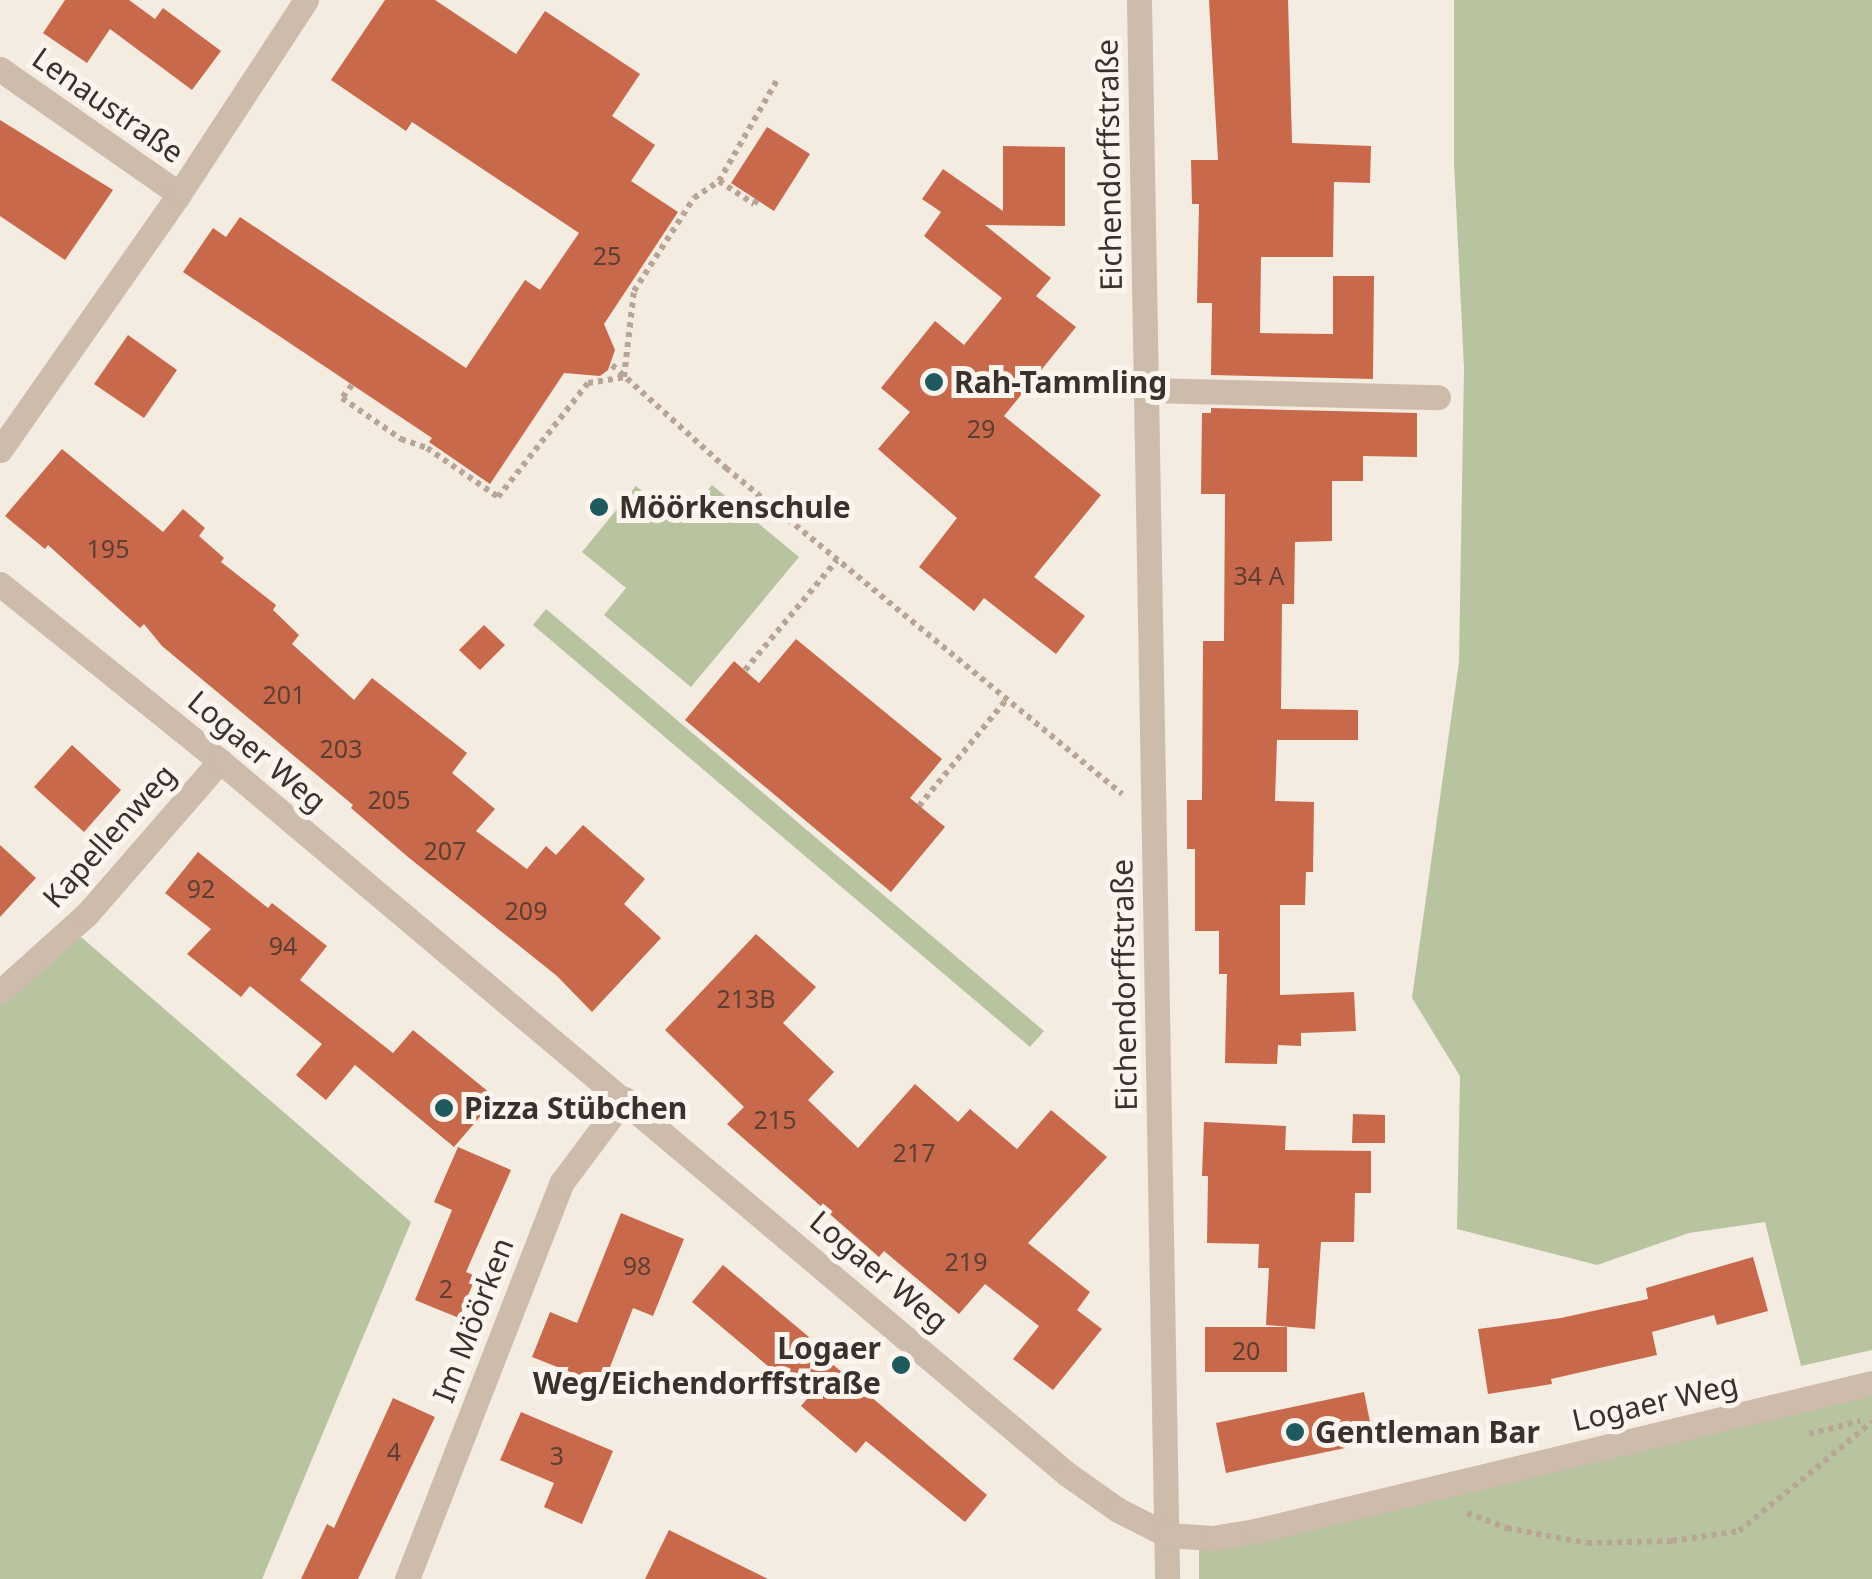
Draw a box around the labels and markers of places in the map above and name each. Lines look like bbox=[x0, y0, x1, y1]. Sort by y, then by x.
place label: Rah-Tammling bbox=[954, 364, 1167, 400]
marker: Rah-Tammling bbox=[923, 371, 945, 393]
place label: Möörkenschule bbox=[619, 489, 851, 525]
marker: Möörkenschule bbox=[588, 496, 610, 518]
place label: Pizza Stübchen bbox=[464, 1090, 687, 1126]
marker: Pizza Stübchen bbox=[433, 1097, 455, 1119]
place label: Logaer Weg/Eichendorffstraße bbox=[533, 1330, 881, 1400]
marker: Logaer Weg/Eichendorffstraße bbox=[890, 1354, 912, 1376]
place label: Gentleman Bar bbox=[1315, 1414, 1540, 1450]
marker: Gentleman Bar bbox=[1284, 1421, 1306, 1443]

